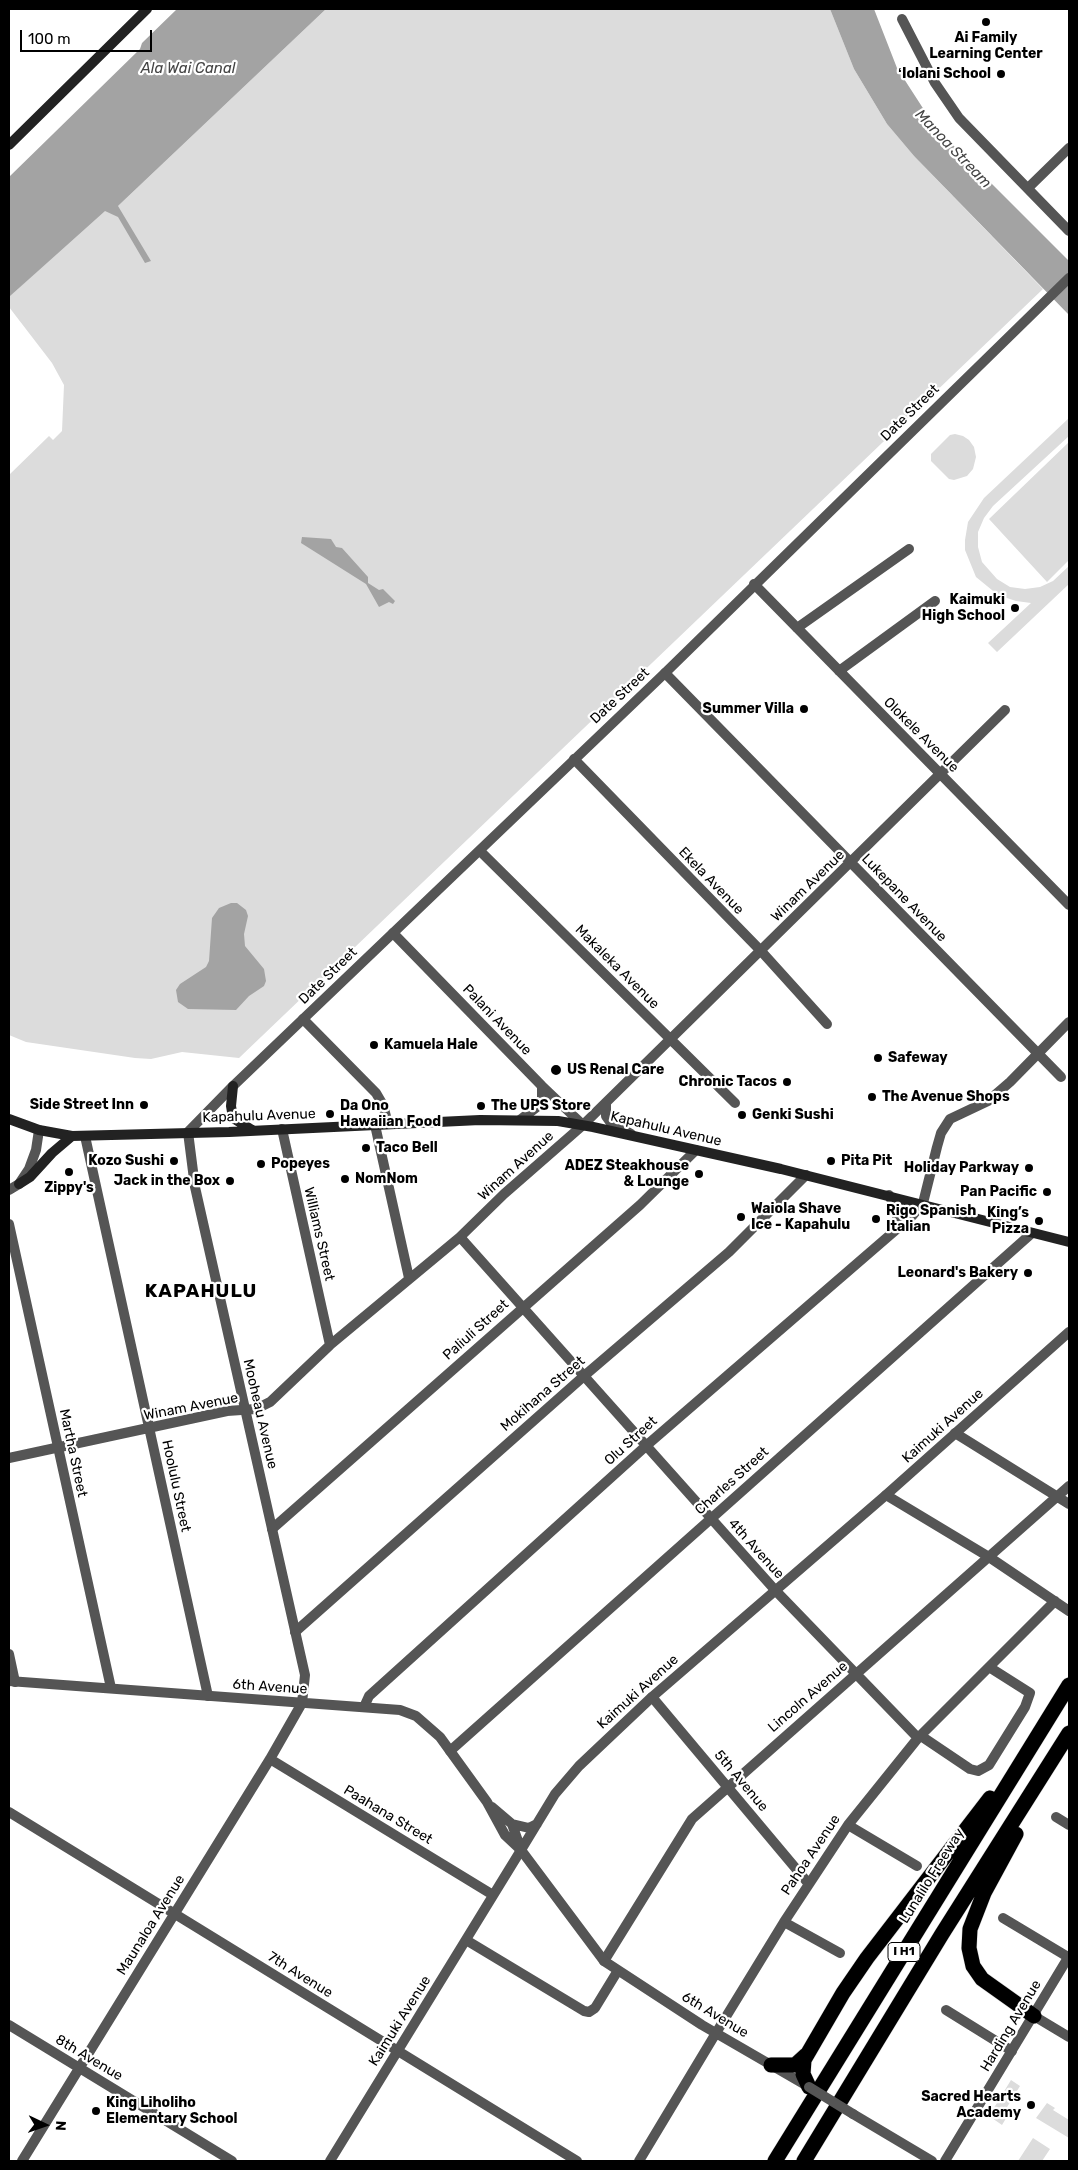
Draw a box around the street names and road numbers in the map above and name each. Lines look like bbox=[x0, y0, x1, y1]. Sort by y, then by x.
street label: Date Street bbox=[877, 381, 943, 445]
street label: Date Street bbox=[587, 664, 653, 728]
street label: Olokele Avenue bbox=[880, 694, 962, 776]
street label: Ekela Avenue bbox=[675, 844, 747, 918]
street label: Winam Avenue bbox=[768, 847, 848, 925]
street label: Lukepane Avenue bbox=[858, 851, 950, 945]
street label: Makaleka Avenue bbox=[571, 921, 663, 1013]
street label: Date Street bbox=[295, 944, 361, 1008]
street label: Palani Avenue bbox=[459, 981, 535, 1059]
street label: Kapahulu Avenue bbox=[202, 1106, 316, 1126]
street label: Kapahulu Avenue bbox=[609, 1108, 723, 1150]
street label: Winam Avenue bbox=[475, 1128, 557, 1204]
street label: Williams Street bbox=[300, 1185, 338, 1283]
street label: Paliuli Street bbox=[440, 1296, 512, 1364]
street label: Mokihana Street bbox=[497, 1353, 589, 1435]
street label: Mooheau Avenue bbox=[239, 1357, 281, 1471]
street label: Kaimuki Avenue bbox=[899, 1385, 987, 1467]
street label: Winam Avenue bbox=[142, 1390, 240, 1424]
street label: Martha Street bbox=[55, 1407, 91, 1499]
street label: Olu Street bbox=[601, 1413, 661, 1469]
street label: Hoolulu Street bbox=[158, 1438, 194, 1534]
street label: Charles Street bbox=[692, 1444, 772, 1518]
street label: 4th Avenue bbox=[725, 1515, 787, 1583]
street label: Kaimuki Avenue bbox=[594, 1651, 682, 1733]
street label: Lincoln Avenue bbox=[765, 1658, 851, 1736]
street label: 6th Avenue bbox=[232, 1676, 308, 1698]
street label: 5th Avenue bbox=[711, 1747, 771, 1815]
street label: Paahana Street bbox=[341, 1782, 435, 1848]
street label: Pahoa Avenue bbox=[778, 1812, 844, 1898]
street label: Lunalilo Freeway bbox=[896, 1825, 968, 1927]
street label: Maunaloa Avenue bbox=[113, 1872, 189, 1978]
road number: I H1 bbox=[888, 1942, 920, 1961]
street label: 7th Avenue bbox=[264, 1948, 336, 2002]
street label: Kaimuki Avenue bbox=[365, 1973, 435, 2069]
street label: Harding Avenue bbox=[977, 1977, 1045, 2075]
street label: 6th Avenue bbox=[679, 1989, 751, 2041]
street label: 8th Avenue bbox=[52, 2031, 126, 2085]

